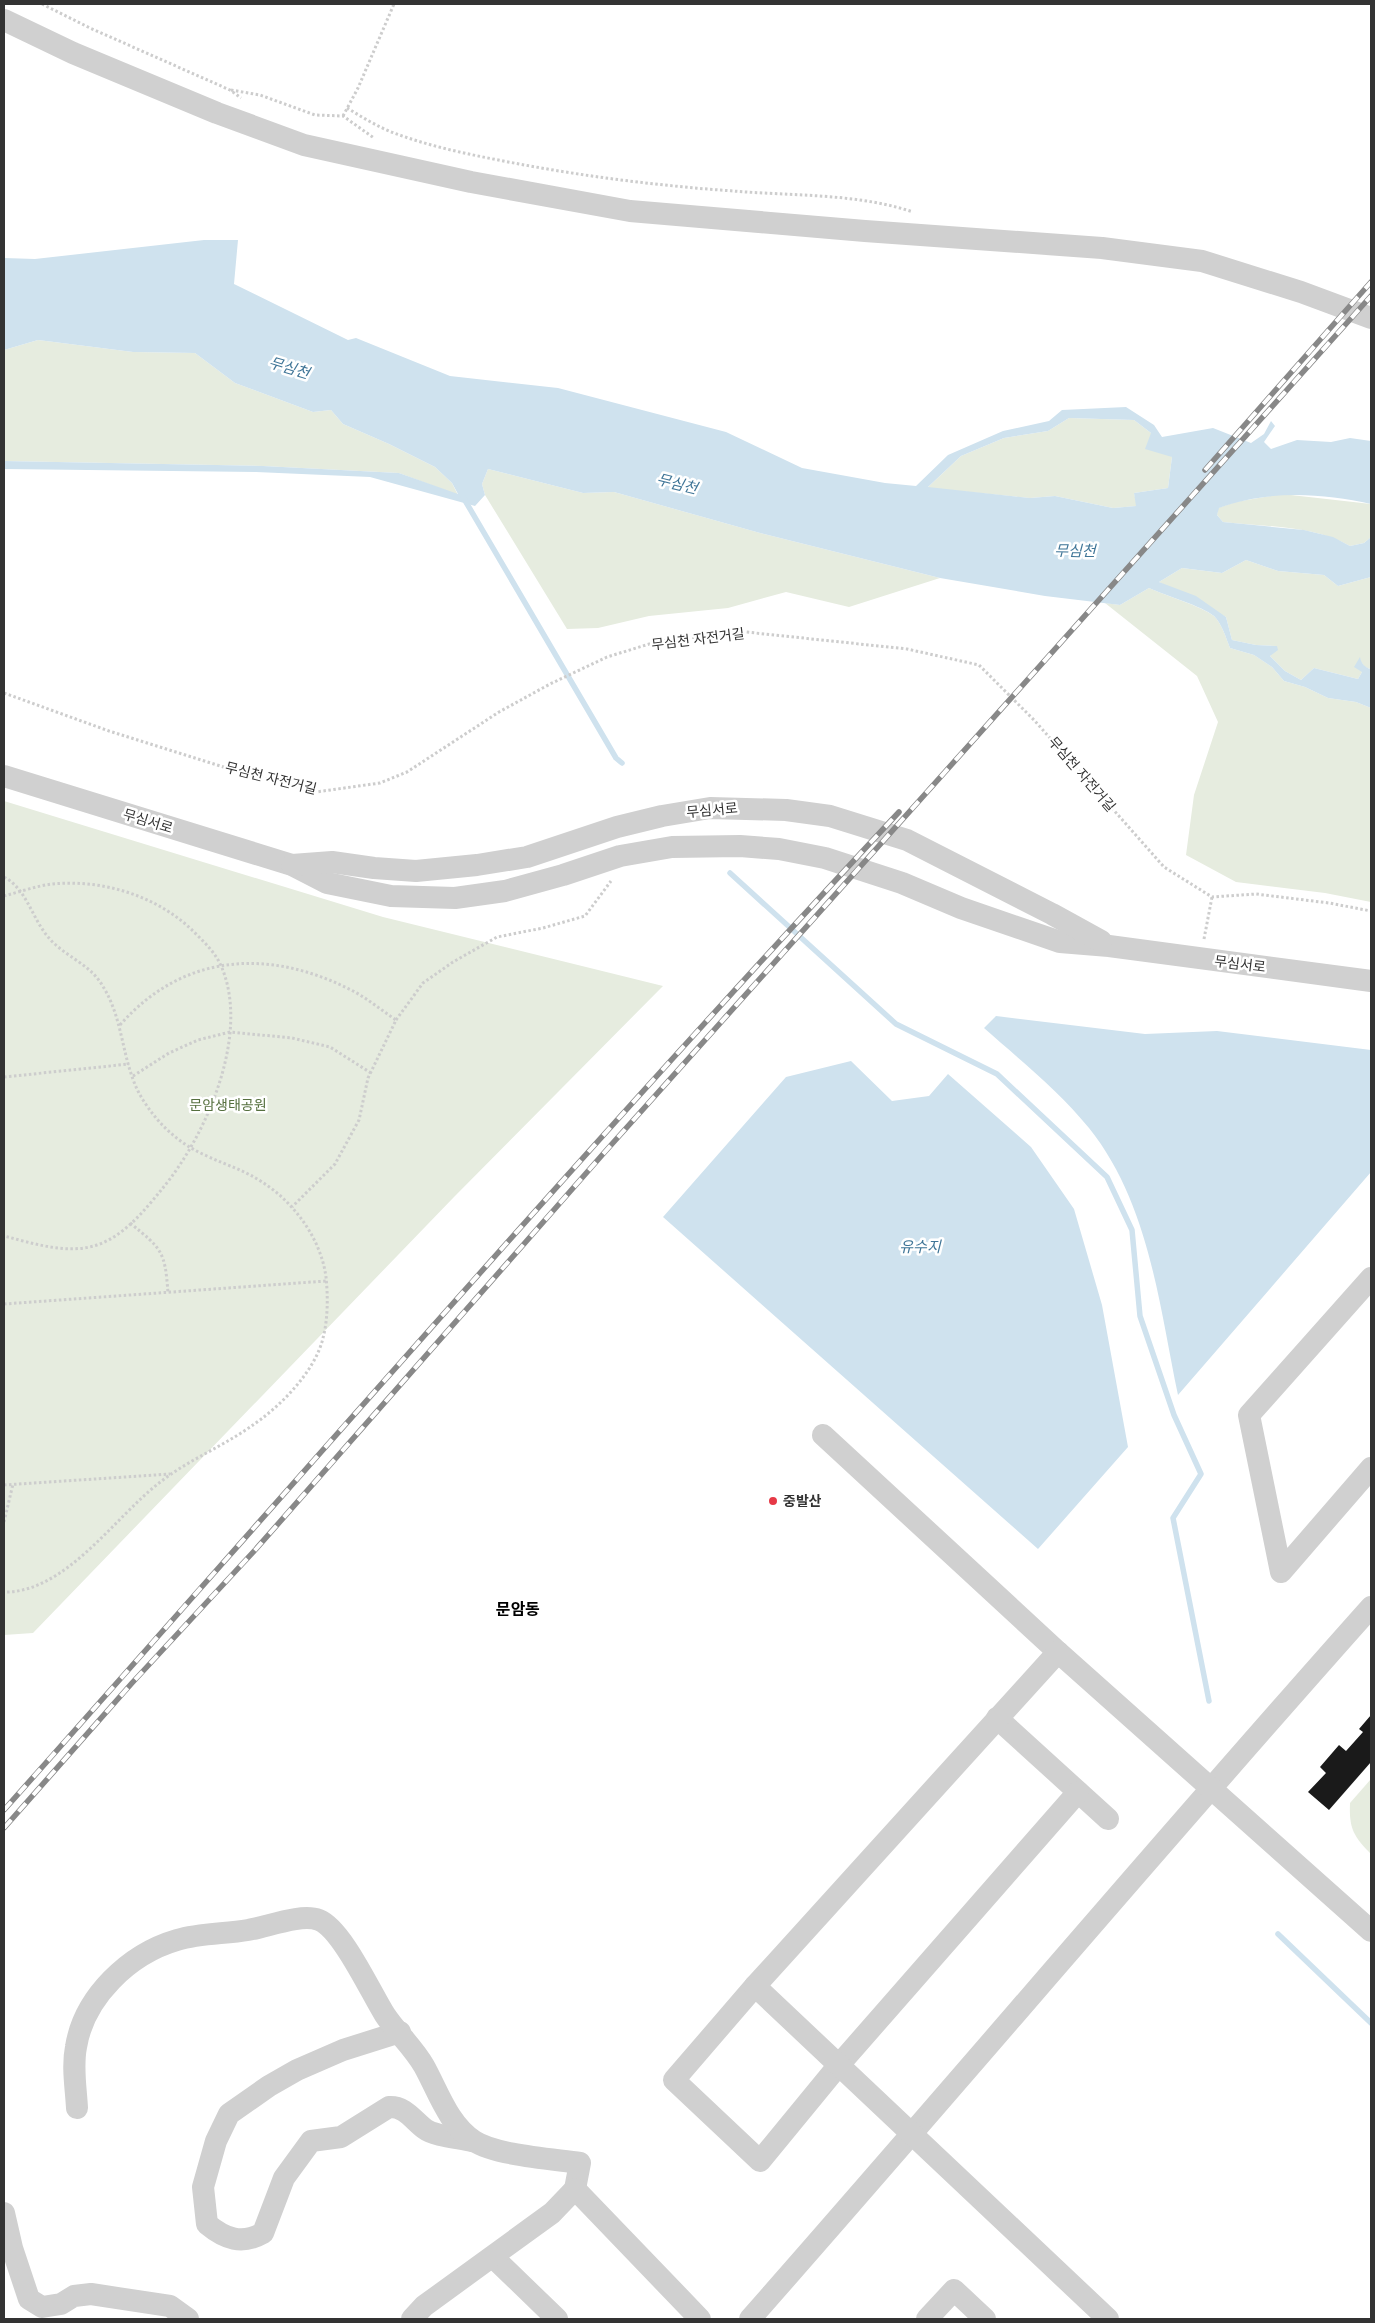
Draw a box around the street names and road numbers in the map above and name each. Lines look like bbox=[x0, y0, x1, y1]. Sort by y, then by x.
street label: 무심천 자전거길 bbox=[650, 624, 746, 654]
street label: 무심천 자전거길 bbox=[1044, 733, 1120, 815]
street label: 무심천 자전거길 bbox=[223, 758, 319, 798]
street label: 무심서로 bbox=[686, 799, 739, 821]
street label: 무심서로 bbox=[121, 805, 175, 837]
street label: 무심서로 bbox=[1213, 952, 1267, 976]

